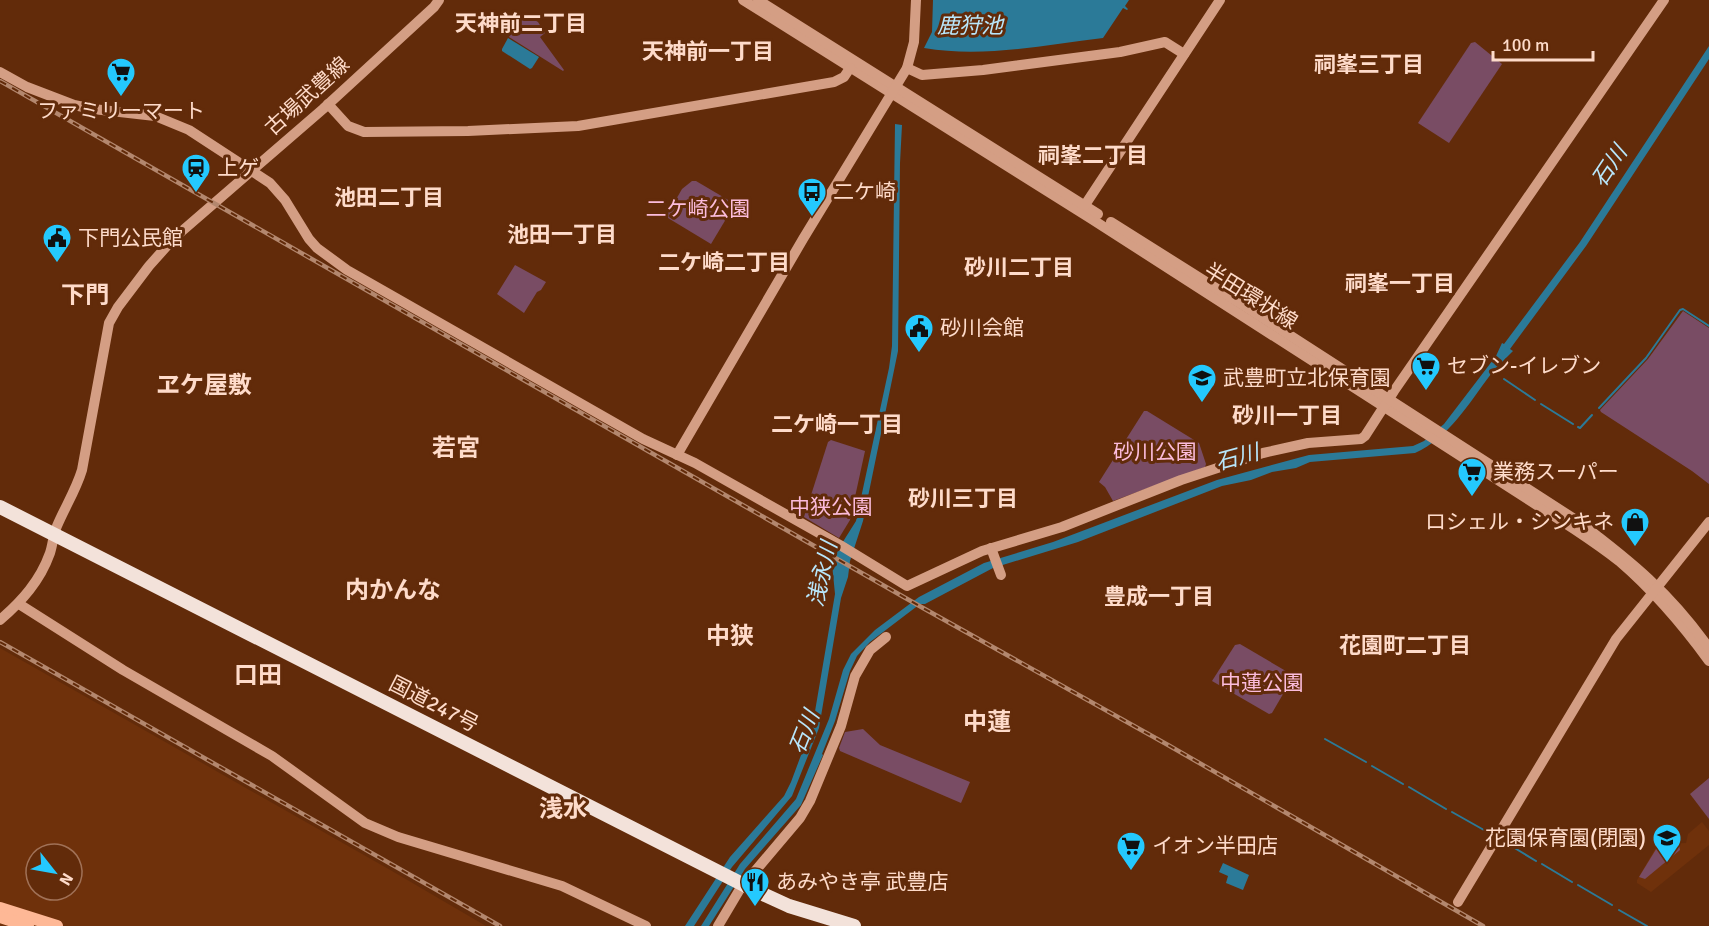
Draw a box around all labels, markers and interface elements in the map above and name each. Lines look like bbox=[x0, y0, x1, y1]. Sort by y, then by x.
district label: 天神前二丁目 bbox=[455, 10, 587, 37]
water label: 鹿狩池 bbox=[937, 12, 1005, 39]
scale bar bbox=[1493, 24, 1594, 62]
text: 100 m bbox=[1502, 34, 1549, 56]
district label: 天神前一丁目 bbox=[642, 38, 774, 65]
street label: 古場武豊線 bbox=[259, 51, 355, 141]
district label: 祠峯三丁目 bbox=[1314, 51, 1424, 78]
supermarket icon: ファミリーマート bbox=[105, 56, 137, 98]
place label: ファミリーマート bbox=[37, 98, 205, 124]
water label: 石川 bbox=[1586, 139, 1634, 192]
district label: 祠峯二丁目 bbox=[1038, 142, 1148, 169]
station icon: 上ゲ bbox=[180, 152, 212, 194]
place label: 上ゲ bbox=[217, 155, 259, 181]
bus stop icon: 二ケ崎 bbox=[796, 176, 828, 218]
place label: 二ケ崎 bbox=[833, 179, 896, 205]
district label: 池田二丁目 bbox=[334, 184, 444, 211]
park label: 二ケ崎公園 bbox=[646, 196, 751, 222]
district label: 池田一丁目 bbox=[507, 221, 617, 248]
public building icon: 下門公民館 bbox=[41, 222, 73, 264]
place label: 下門公民館 bbox=[78, 225, 183, 251]
district label: 二ケ崎二丁目 bbox=[658, 249, 790, 276]
district label: 砂川二丁目 bbox=[964, 254, 1074, 281]
street label: 半田環状線 bbox=[1200, 257, 1302, 335]
district label: 祠峯一丁目 bbox=[1345, 270, 1455, 297]
district label: 下門 bbox=[61, 280, 109, 310]
public building icon: 砂川会館 bbox=[903, 312, 935, 354]
place label: 砂川会館 bbox=[940, 315, 1024, 341]
supermarket icon: セブン-イレブン bbox=[1410, 350, 1442, 392]
place label: セブン-イレブン bbox=[1447, 353, 1601, 379]
school or university icon: 武豊町立北保育園 bbox=[1186, 362, 1218, 404]
place label: 武豊町立北保育園 bbox=[1223, 365, 1391, 391]
district label: ヱケ屋敷 bbox=[156, 370, 252, 400]
district label: 砂川一丁目 bbox=[1232, 402, 1342, 429]
district label: 二ケ崎一丁目 bbox=[771, 411, 903, 438]
district label: 若宮 bbox=[432, 433, 480, 463]
water label: 石川 bbox=[1212, 438, 1264, 476]
park label: 砂川公園 bbox=[1113, 439, 1197, 465]
supermarket icon: 業務スーパー bbox=[1456, 456, 1488, 498]
place label: 業務スーパー bbox=[1493, 459, 1619, 485]
district label: 砂川三丁目 bbox=[908, 485, 1018, 512]
park label: 中狭公園 bbox=[789, 494, 873, 520]
shop icon: ロシェル・シンキネ bbox=[1619, 506, 1651, 548]
place label: ロシェル・シンキネ bbox=[1425, 509, 1614, 535]
water label: 浅永川 bbox=[801, 537, 843, 609]
district label: 内かんな bbox=[345, 575, 441, 605]
district label: 豊成一丁目 bbox=[1104, 583, 1214, 610]
district label: 中狭 bbox=[706, 621, 754, 651]
district label: 花園町二丁目 bbox=[1339, 632, 1471, 659]
district label: 口田 bbox=[234, 660, 282, 690]
street label: 国道247号 bbox=[385, 670, 483, 738]
park label: 中蓮公園 bbox=[1220, 670, 1304, 696]
water label: 石川 bbox=[783, 705, 826, 757]
district label: 中蓮 bbox=[963, 707, 1011, 737]
district label: 浅水 bbox=[539, 794, 587, 824]
school or university icon: 花園保育園(閉園) bbox=[1651, 822, 1683, 864]
place label: 花園保育園(閉園) bbox=[1485, 825, 1646, 851]
supermarket icon: イオン半田店 bbox=[1115, 830, 1147, 872]
place label: イオン半田店 bbox=[1152, 833, 1278, 859]
north arrow bbox=[24, 842, 84, 902]
restaurant icon: あみやき亭 武豊店 bbox=[739, 866, 771, 908]
text: N bbox=[55, 869, 77, 889]
place label: あみやき亭 武豊店 bbox=[776, 869, 949, 895]

